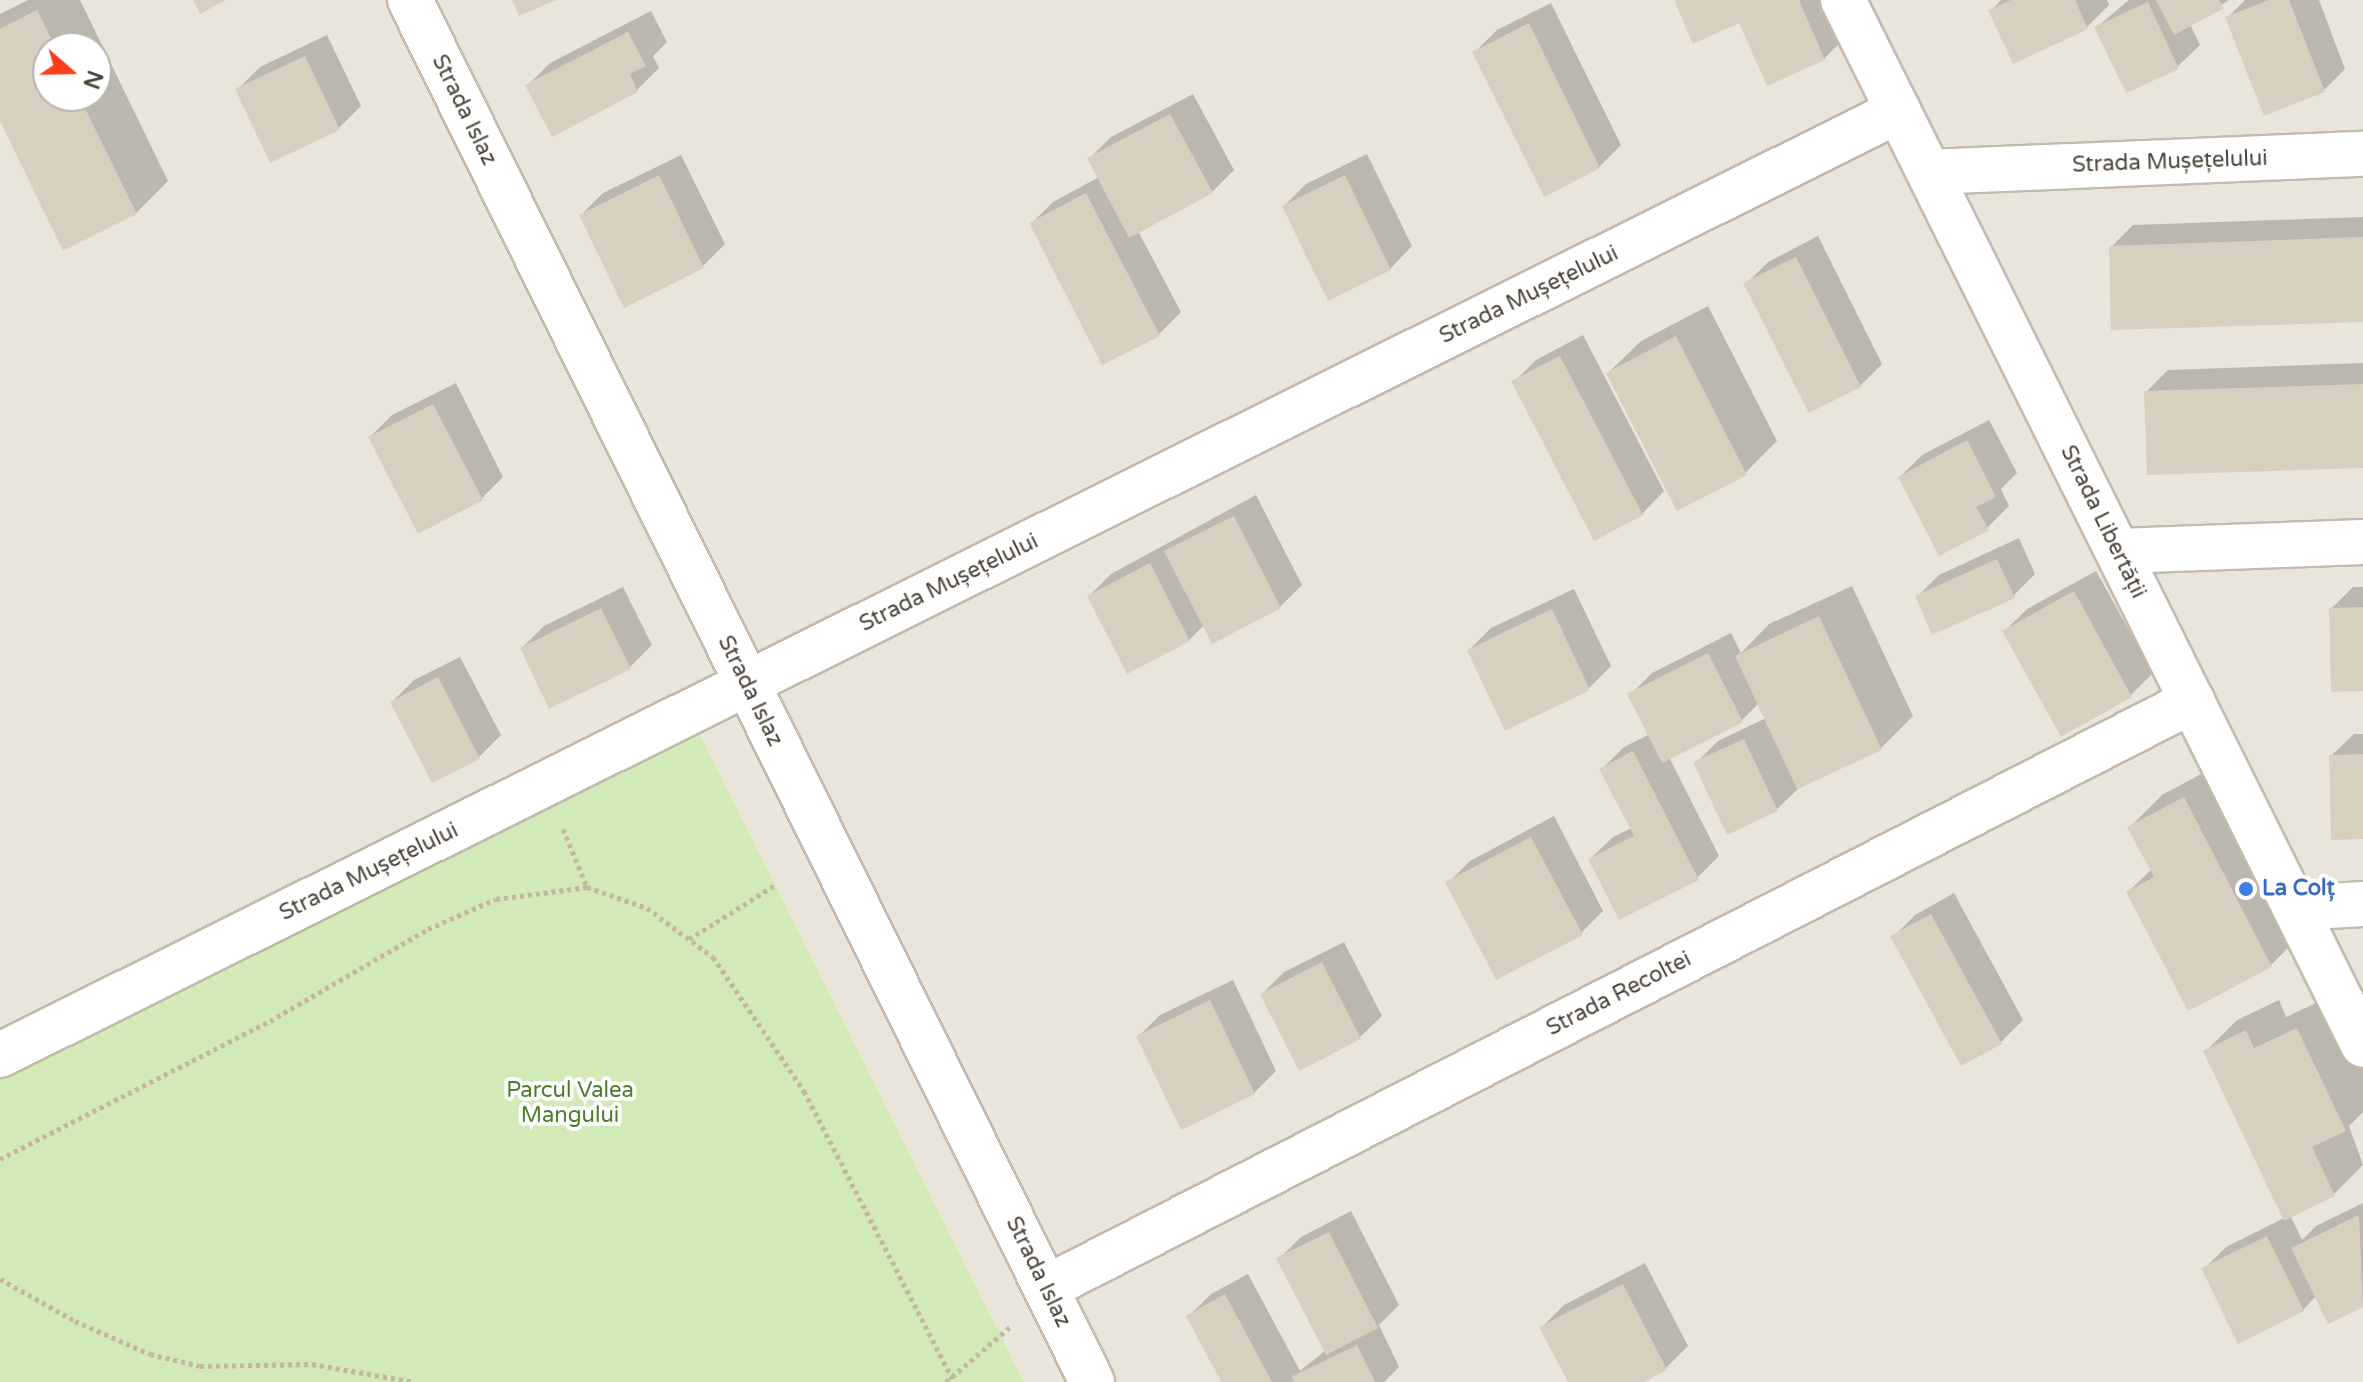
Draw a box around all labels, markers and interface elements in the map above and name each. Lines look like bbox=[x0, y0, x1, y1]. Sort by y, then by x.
north arrow bbox=[32, 32, 112, 112]
street label: Strada Islaz bbox=[426, 50, 502, 170]
text: N bbox=[77, 67, 108, 92]
street label: Strada Mușețelului bbox=[2072, 145, 2268, 179]
street label: Strada Mușețelului bbox=[1435, 240, 1623, 350]
street label: Strada Libertății bbox=[2055, 441, 2151, 603]
street label: Strada Mușețelului bbox=[855, 528, 1043, 638]
street label: Strada Islaz bbox=[712, 631, 788, 751]
street label: Strada Mușețelului bbox=[275, 817, 463, 927]
place label: La Colț bbox=[2262, 876, 2335, 902]
marker: La Colț bbox=[2237, 880, 2255, 898]
street label: Strada Recoltei bbox=[1542, 946, 1696, 1042]
park label: Parcul Valea Mangului bbox=[506, 1077, 634, 1128]
street label: Strada Islaz bbox=[1000, 1212, 1076, 1332]

